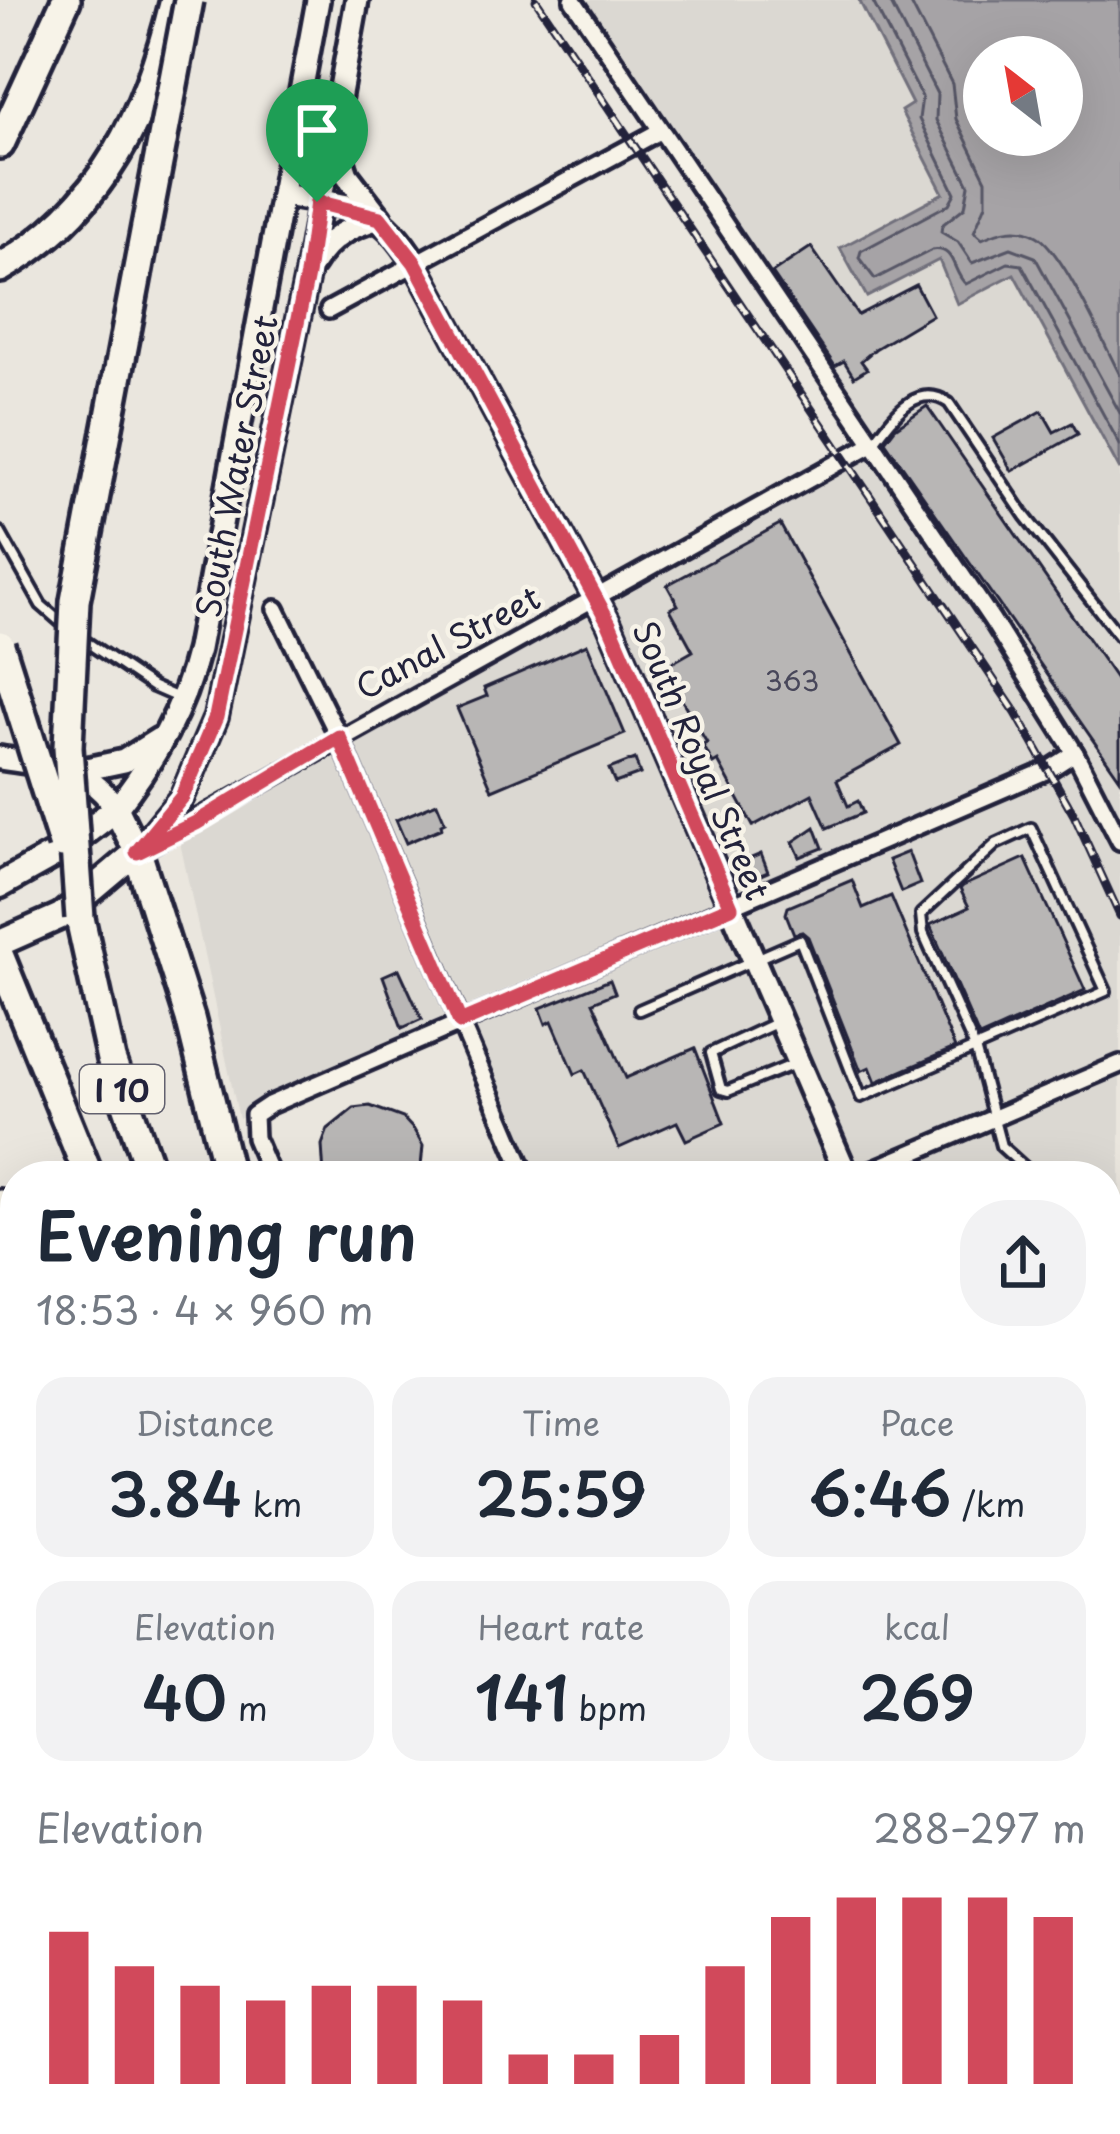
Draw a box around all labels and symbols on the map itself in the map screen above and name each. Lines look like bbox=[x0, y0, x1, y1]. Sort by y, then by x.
north arrow bbox=[963, 36, 1083, 156]
pin bbox=[266, 79, 368, 202]
street label: South Water Street bbox=[181, 311, 289, 621]
street label: Canal Street bbox=[346, 571, 548, 711]
street label: South Royal Street bbox=[622, 613, 784, 907]
house number: 363 bbox=[765, 659, 819, 700]
road number: I 10 bbox=[80, 1065, 164, 1113]

